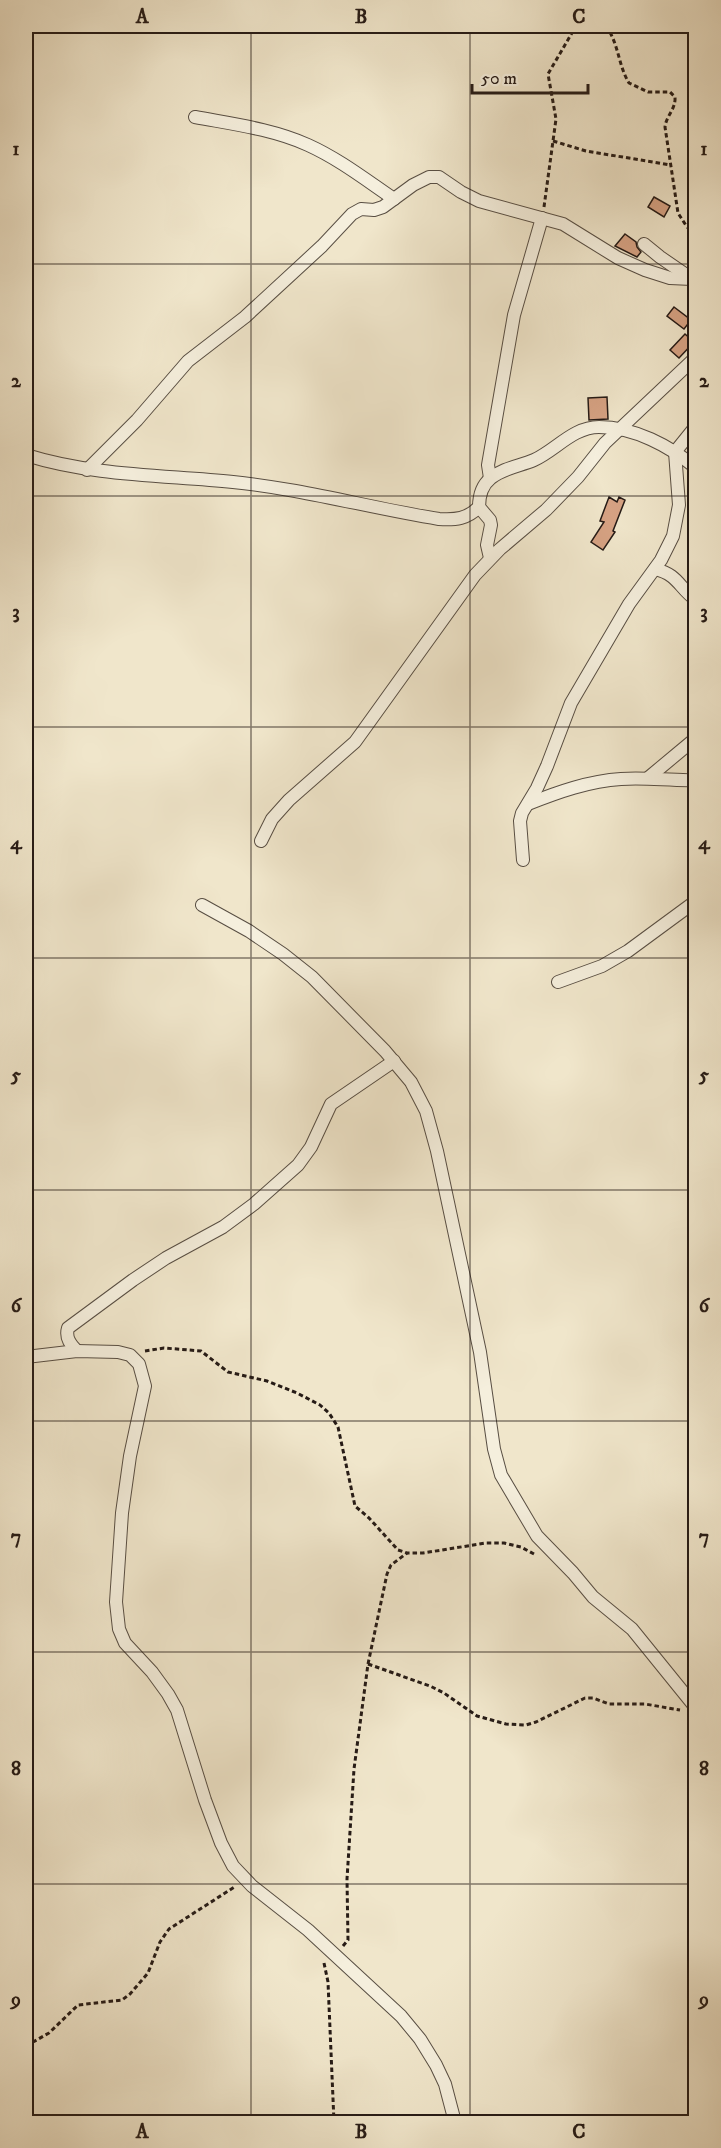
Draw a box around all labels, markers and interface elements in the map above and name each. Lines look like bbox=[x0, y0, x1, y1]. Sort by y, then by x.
text: A bbox=[135, 5, 150, 30]
text: B bbox=[355, 5, 367, 30]
text: C bbox=[572, 5, 586, 30]
scale bar bbox=[472, 57, 588, 95]
text: 50 m bbox=[481, 68, 517, 90]
text: 1 bbox=[12, 137, 20, 162]
text: 1 bbox=[700, 137, 708, 162]
text: 2 bbox=[11, 369, 22, 394]
text: 2 bbox=[699, 369, 710, 394]
text: 3 bbox=[12, 600, 20, 625]
text: 3 bbox=[700, 600, 708, 625]
text: 4 bbox=[10, 831, 23, 856]
text: 4 bbox=[698, 831, 711, 856]
text: 5 bbox=[10, 1063, 21, 1088]
text: 5 bbox=[698, 1063, 709, 1088]
text: 6 bbox=[11, 1294, 23, 1319]
text: 6 bbox=[699, 1294, 711, 1319]
text: 7 bbox=[11, 1525, 21, 1550]
text: 7 bbox=[699, 1525, 709, 1550]
text: 8 bbox=[11, 1757, 21, 1782]
text: 8 bbox=[699, 1757, 709, 1782]
text: 9 bbox=[9, 1988, 21, 2013]
text: 9 bbox=[697, 1988, 709, 2013]
text: A bbox=[135, 2120, 150, 2145]
text: B bbox=[355, 2120, 367, 2145]
text: C bbox=[572, 2120, 586, 2145]

